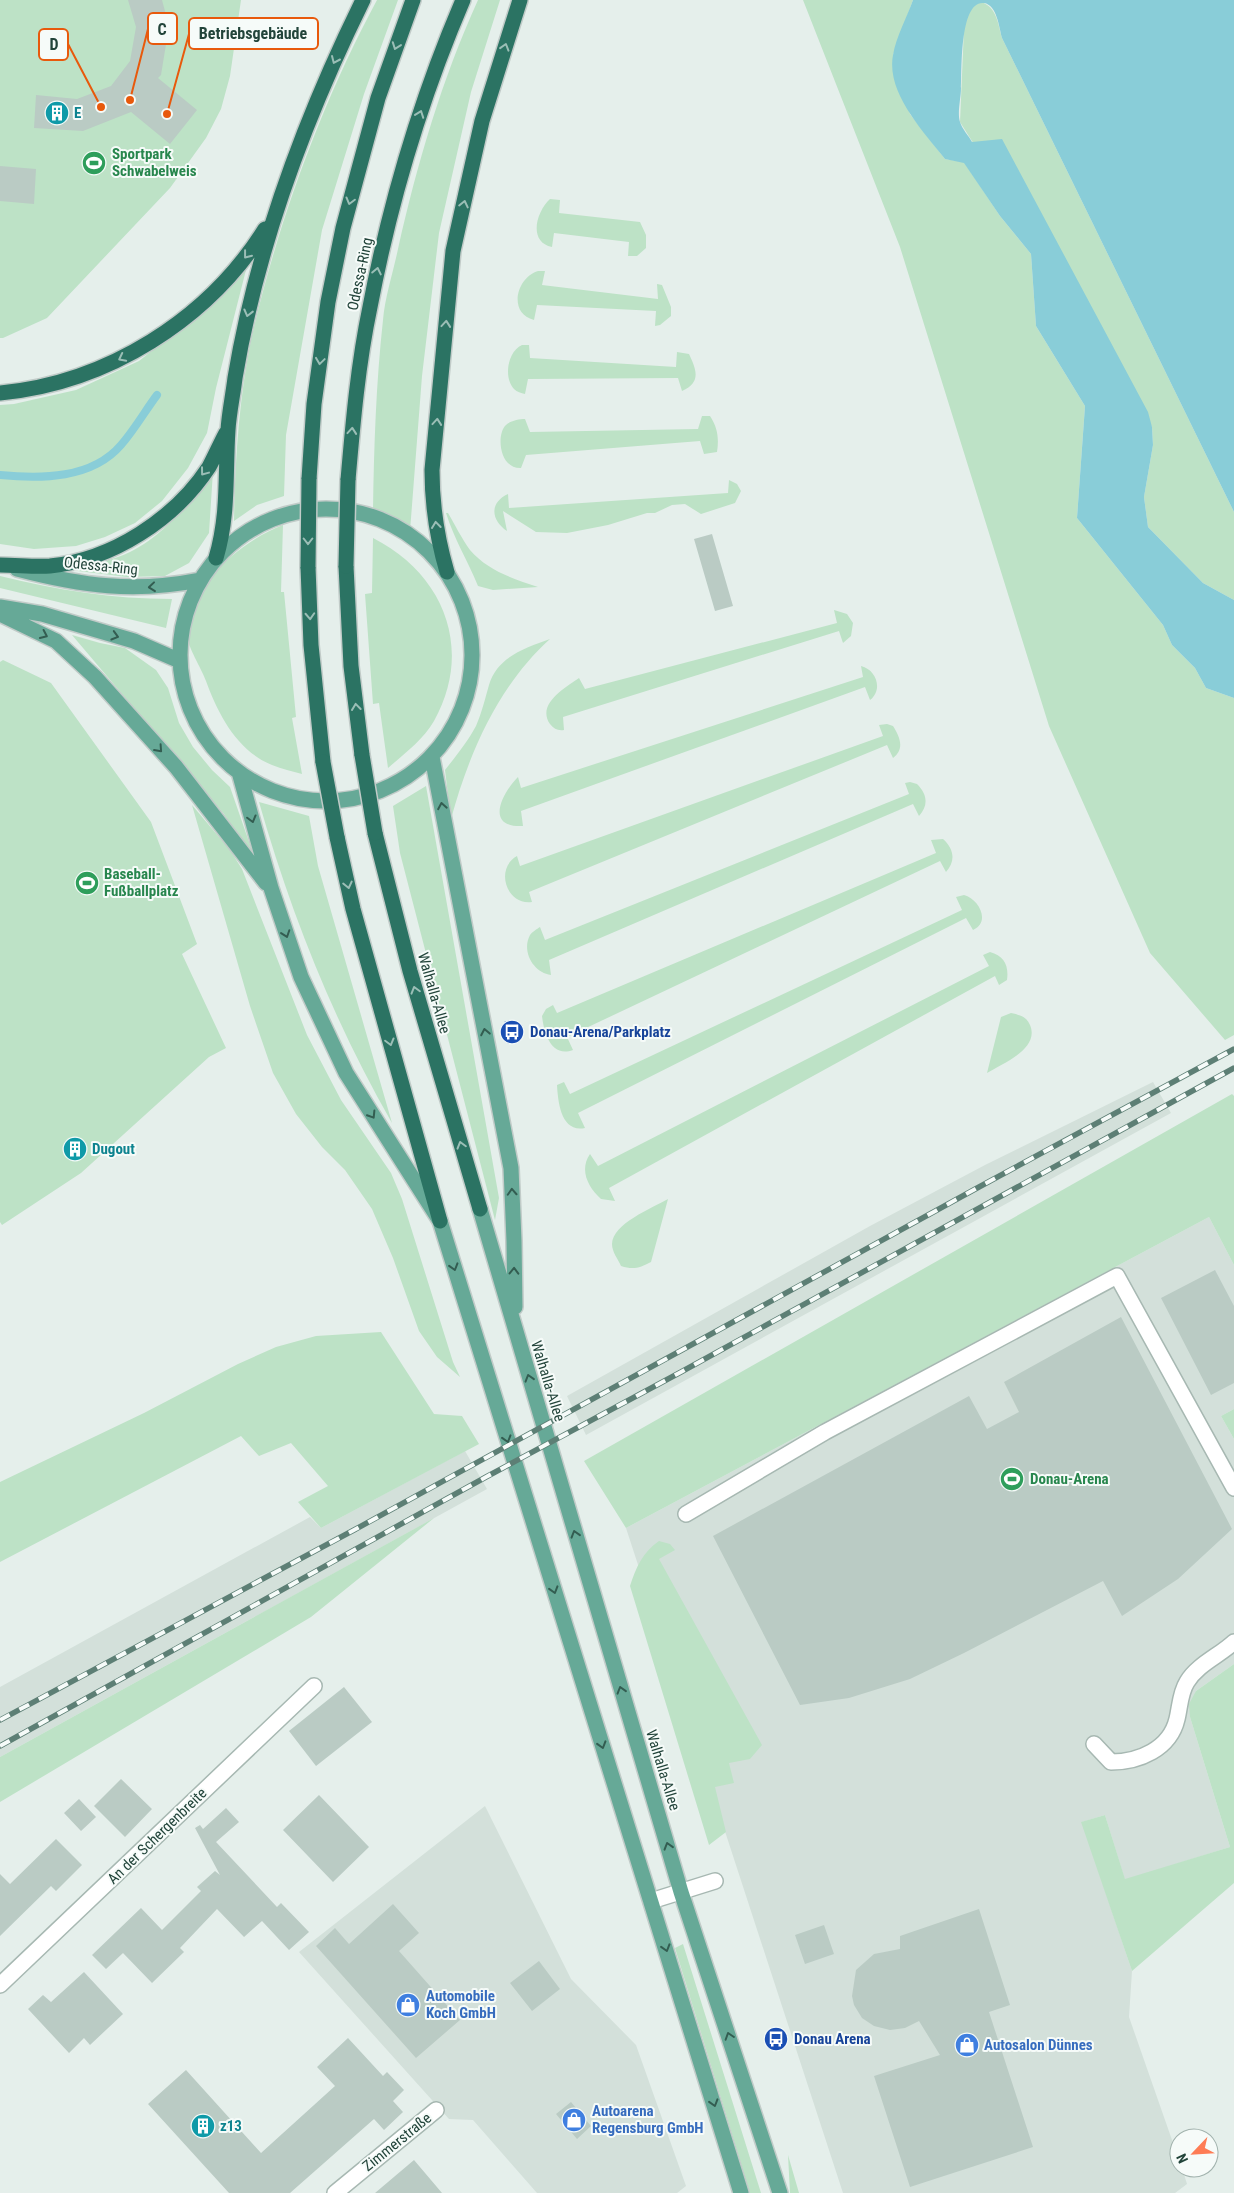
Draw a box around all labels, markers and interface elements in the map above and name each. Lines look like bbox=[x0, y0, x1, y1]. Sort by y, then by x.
callout: C bbox=[148, 13, 177, 44]
callout: Betriebsgebäude bbox=[189, 18, 318, 49]
text: C bbox=[157, 20, 167, 39]
text: Betriebsgebäude bbox=[199, 24, 308, 43]
callout: D bbox=[39, 29, 68, 60]
text: D bbox=[49, 35, 59, 54]
one-way arrow bbox=[392, 41, 402, 49]
one-way arrow bbox=[499, 43, 509, 51]
one-way arrow bbox=[330, 55, 341, 64]
building icon: E bbox=[44, 100, 70, 126]
place label: E bbox=[74, 104, 81, 122]
one-way arrow bbox=[414, 110, 424, 119]
place label: Sportpark Schwabelweis bbox=[112, 145, 197, 180]
sports icon: Sportpark Schwabelweis bbox=[81, 150, 107, 176]
one-way arrow bbox=[345, 197, 356, 206]
one-way arrow bbox=[458, 199, 469, 208]
street label: Odessa-Ring bbox=[343, 236, 377, 312]
one-way arrow bbox=[244, 249, 252, 258]
one-way arrow bbox=[372, 266, 382, 275]
one-way arrow bbox=[243, 309, 254, 318]
one-way arrow bbox=[440, 320, 451, 328]
one-way arrow bbox=[118, 352, 127, 362]
one-way arrow bbox=[315, 357, 326, 365]
one-way arrow bbox=[431, 417, 442, 425]
one-way arrow bbox=[347, 427, 358, 435]
one-way arrow bbox=[202, 466, 210, 475]
one-way arrow bbox=[431, 521, 442, 529]
one-way arrow bbox=[303, 537, 313, 545]
street label: Odessa-Ring bbox=[63, 553, 139, 579]
one-way arrow bbox=[148, 581, 156, 592]
one-way arrow bbox=[305, 612, 315, 620]
one-way arrow bbox=[39, 629, 48, 639]
one-way arrow bbox=[110, 630, 119, 640]
one-way arrow bbox=[351, 703, 362, 711]
one-way arrow bbox=[153, 743, 162, 752]
one-way arrow bbox=[437, 801, 447, 810]
one-way arrow bbox=[246, 815, 256, 823]
place label: Baseball- Fußballplatz bbox=[104, 865, 179, 900]
sports icon: Baseball- Fußballplatz bbox=[74, 870, 100, 896]
one-way arrow bbox=[342, 881, 353, 890]
one-way arrow bbox=[280, 930, 290, 938]
street label: Walhalla-Allee bbox=[414, 950, 454, 1036]
one-way arrow bbox=[410, 985, 421, 994]
bus stop icon: Donau-Arena/Parkplatz bbox=[499, 1019, 525, 1045]
place label: Donau-Arena/Parkplatz bbox=[530, 1023, 671, 1041]
one-way arrow bbox=[480, 1028, 490, 1036]
one-way arrow bbox=[385, 1037, 395, 1045]
one-way arrow bbox=[366, 1109, 375, 1118]
building icon: Dugout bbox=[62, 1136, 88, 1162]
place label: Dugout bbox=[92, 1140, 135, 1158]
one-way arrow bbox=[456, 1142, 466, 1150]
one-way arrow bbox=[507, 1188, 517, 1196]
one-way arrow bbox=[449, 1263, 459, 1271]
one-way arrow bbox=[509, 1266, 519, 1274]
street label: Walhalla-Allee bbox=[527, 1338, 569, 1424]
one-way arrow bbox=[525, 1375, 535, 1383]
one-way arrow bbox=[502, 1435, 512, 1443]
sports icon: Donau-Arena bbox=[999, 1466, 1025, 1492]
place label: Donau-Arena bbox=[1030, 1470, 1109, 1488]
one-way arrow bbox=[571, 1530, 581, 1539]
one-way arrow bbox=[548, 1585, 558, 1593]
one-way arrow bbox=[617, 1686, 627, 1694]
street label: Walhalla-Allee bbox=[642, 1727, 684, 1813]
one-way arrow bbox=[597, 1740, 607, 1749]
street label: An der Schergenbreite bbox=[104, 1784, 210, 1888]
one-way arrow bbox=[663, 1842, 673, 1850]
one-way arrow bbox=[660, 1943, 670, 1952]
place label: Automobile Koch GmbH bbox=[426, 1987, 496, 2022]
shop icon: Automobile Koch GmbH bbox=[395, 1992, 421, 2018]
bus stop icon: Donau Arena bbox=[763, 2026, 789, 2052]
place label: Donau Arena bbox=[794, 2030, 871, 2048]
one-way arrow bbox=[724, 2032, 734, 2040]
shop icon: Autosalon Dünnes bbox=[954, 2032, 980, 2058]
place label: Autosalon Dünnes bbox=[984, 2036, 1093, 2054]
one-way arrow bbox=[708, 2099, 718, 2107]
place label: Autoarena Regensburg GmbH bbox=[592, 2102, 704, 2137]
shop icon: Autoarena Regensburg GmbH bbox=[561, 2107, 587, 2133]
street label: Zimmerstraße bbox=[359, 2109, 435, 2175]
building icon: z13 bbox=[190, 2113, 216, 2139]
place label: z13 bbox=[220, 2117, 242, 2135]
north arrow bbox=[1169, 2128, 1219, 2178]
text: N bbox=[1173, 2151, 1191, 2166]

